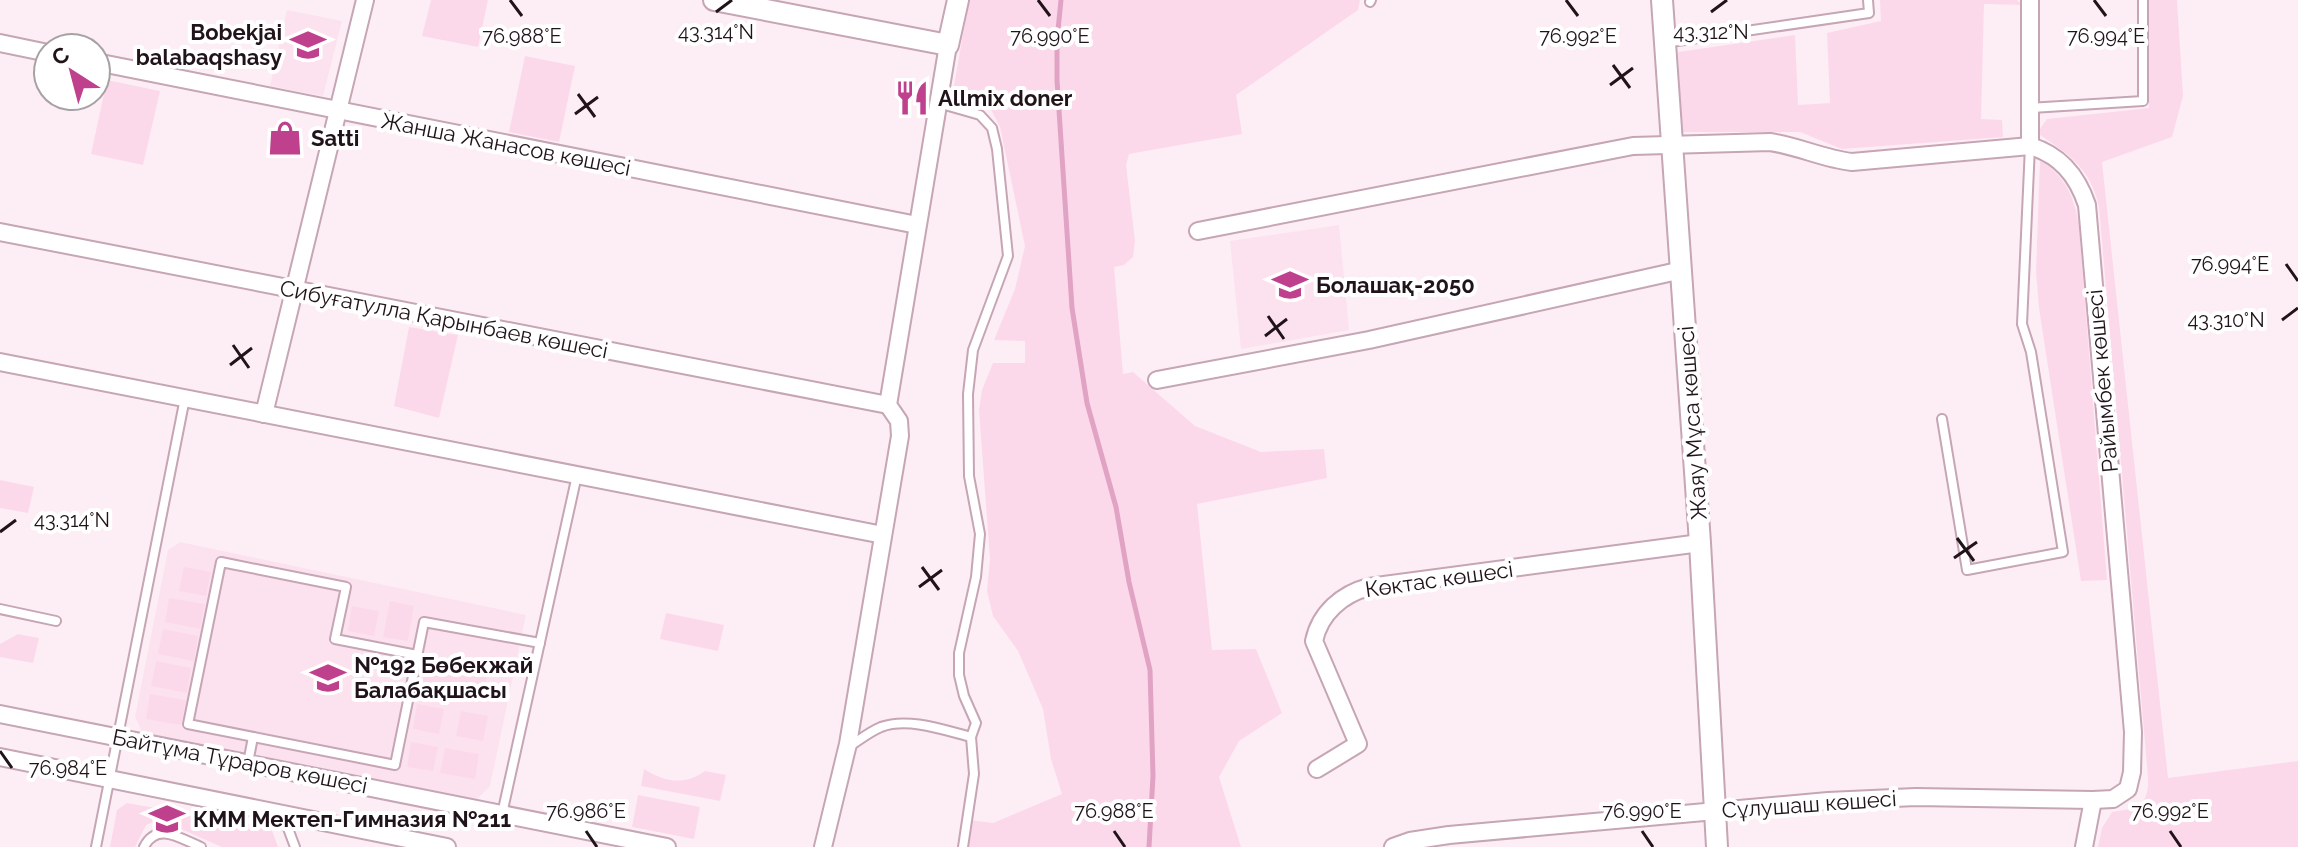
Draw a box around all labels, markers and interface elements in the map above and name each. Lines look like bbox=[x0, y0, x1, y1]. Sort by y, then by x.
place label: Bobekjai balabaqshasy bbox=[136, 19, 282, 70]
text: 43.314°N bbox=[678, 20, 754, 44]
text: 43.312°N bbox=[1673, 20, 1749, 44]
text: 76.988°E bbox=[482, 24, 562, 48]
text: 76.990°E bbox=[1010, 24, 1090, 48]
text: 76.992°E bbox=[1539, 24, 1617, 48]
text: 76.994°E bbox=[2067, 24, 2145, 48]
school or university icon: Bobekjai balabaqshasy bbox=[289, 26, 327, 64]
north arrow bbox=[32, 32, 112, 112]
text: С bbox=[46, 41, 74, 71]
restaurant icon: Allmix doner bbox=[893, 79, 931, 117]
place label: Allmix doner bbox=[938, 85, 1073, 111]
street label: Жанша Жанасов көшесі bbox=[379, 107, 633, 181]
shop icon: Satti bbox=[266, 119, 304, 157]
place label: Satti bbox=[311, 125, 359, 151]
text: 76.994°E bbox=[2191, 252, 2269, 276]
school or university icon: Болашақ-2050 bbox=[1271, 266, 1309, 304]
place label: Болашақ-2050 bbox=[1316, 272, 1475, 298]
street label: Сибуғатулла Қарынбаев көшесі bbox=[278, 274, 610, 364]
street label: Райымбек көшесі bbox=[2081, 288, 2123, 474]
text: 43.310°N bbox=[2187, 308, 2265, 332]
street label: Жаяу Мұса көшесі bbox=[1672, 325, 1712, 521]
text: 43.314°N bbox=[34, 508, 110, 532]
street label: Көктас көшесі bbox=[1363, 556, 1515, 602]
place label: №192 Бөбекжай Балабақшасы bbox=[354, 652, 533, 703]
school or university icon: №192 Бөбекжай Балабақшасы bbox=[309, 659, 347, 697]
street label: Байтұма Тұраров көшесі bbox=[110, 723, 370, 799]
text: 76.984°E bbox=[29, 756, 107, 780]
street label: Сұлушаш көшесі bbox=[1721, 785, 1897, 823]
text: 76.986°E bbox=[546, 799, 626, 823]
text: 76.988°E bbox=[1074, 799, 1154, 823]
text: 76.990°E bbox=[1602, 799, 1682, 823]
text: 76.992°E bbox=[2131, 799, 2209, 823]
school or university icon: КММ Мектеп-Гимназия №211 bbox=[148, 800, 186, 838]
place label: КММ Мектеп-Гимназия №211 bbox=[193, 806, 511, 832]

